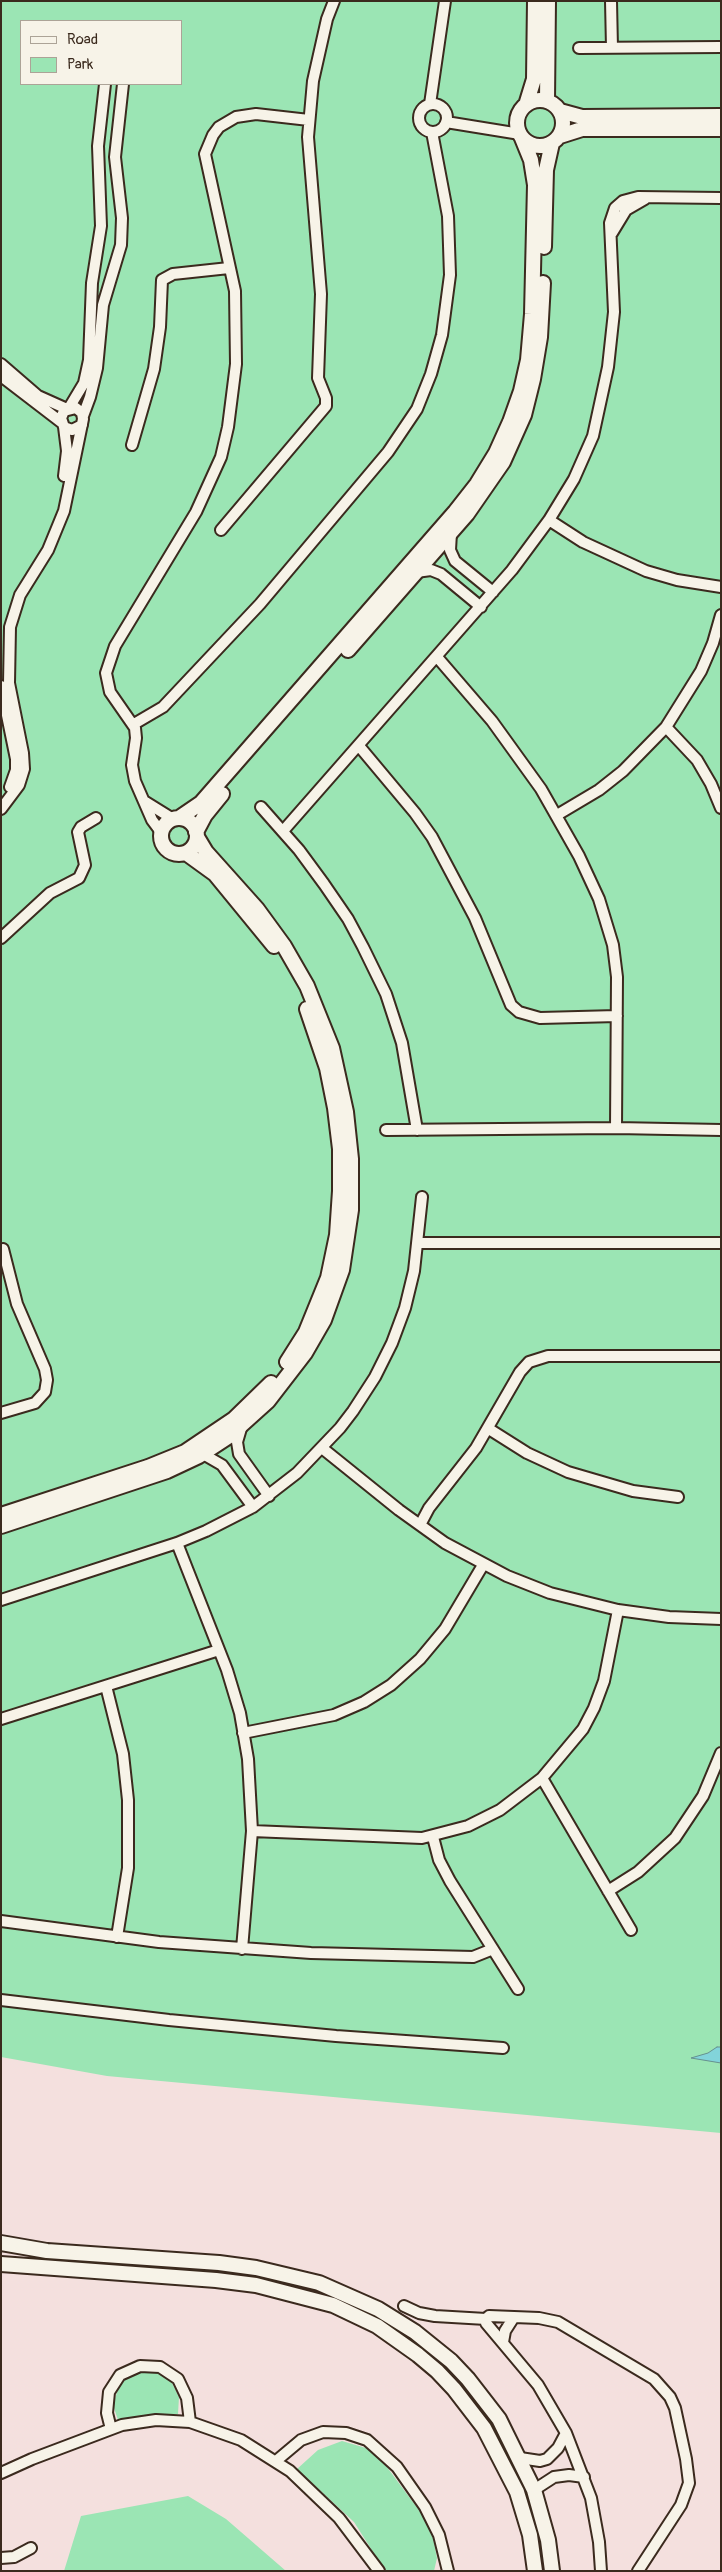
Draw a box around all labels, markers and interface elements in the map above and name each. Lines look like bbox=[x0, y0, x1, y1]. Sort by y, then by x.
legend bbox=[20, 20, 182, 85]
text: Road bbox=[67, 30, 98, 49]
text: Park bbox=[67, 55, 93, 74]

